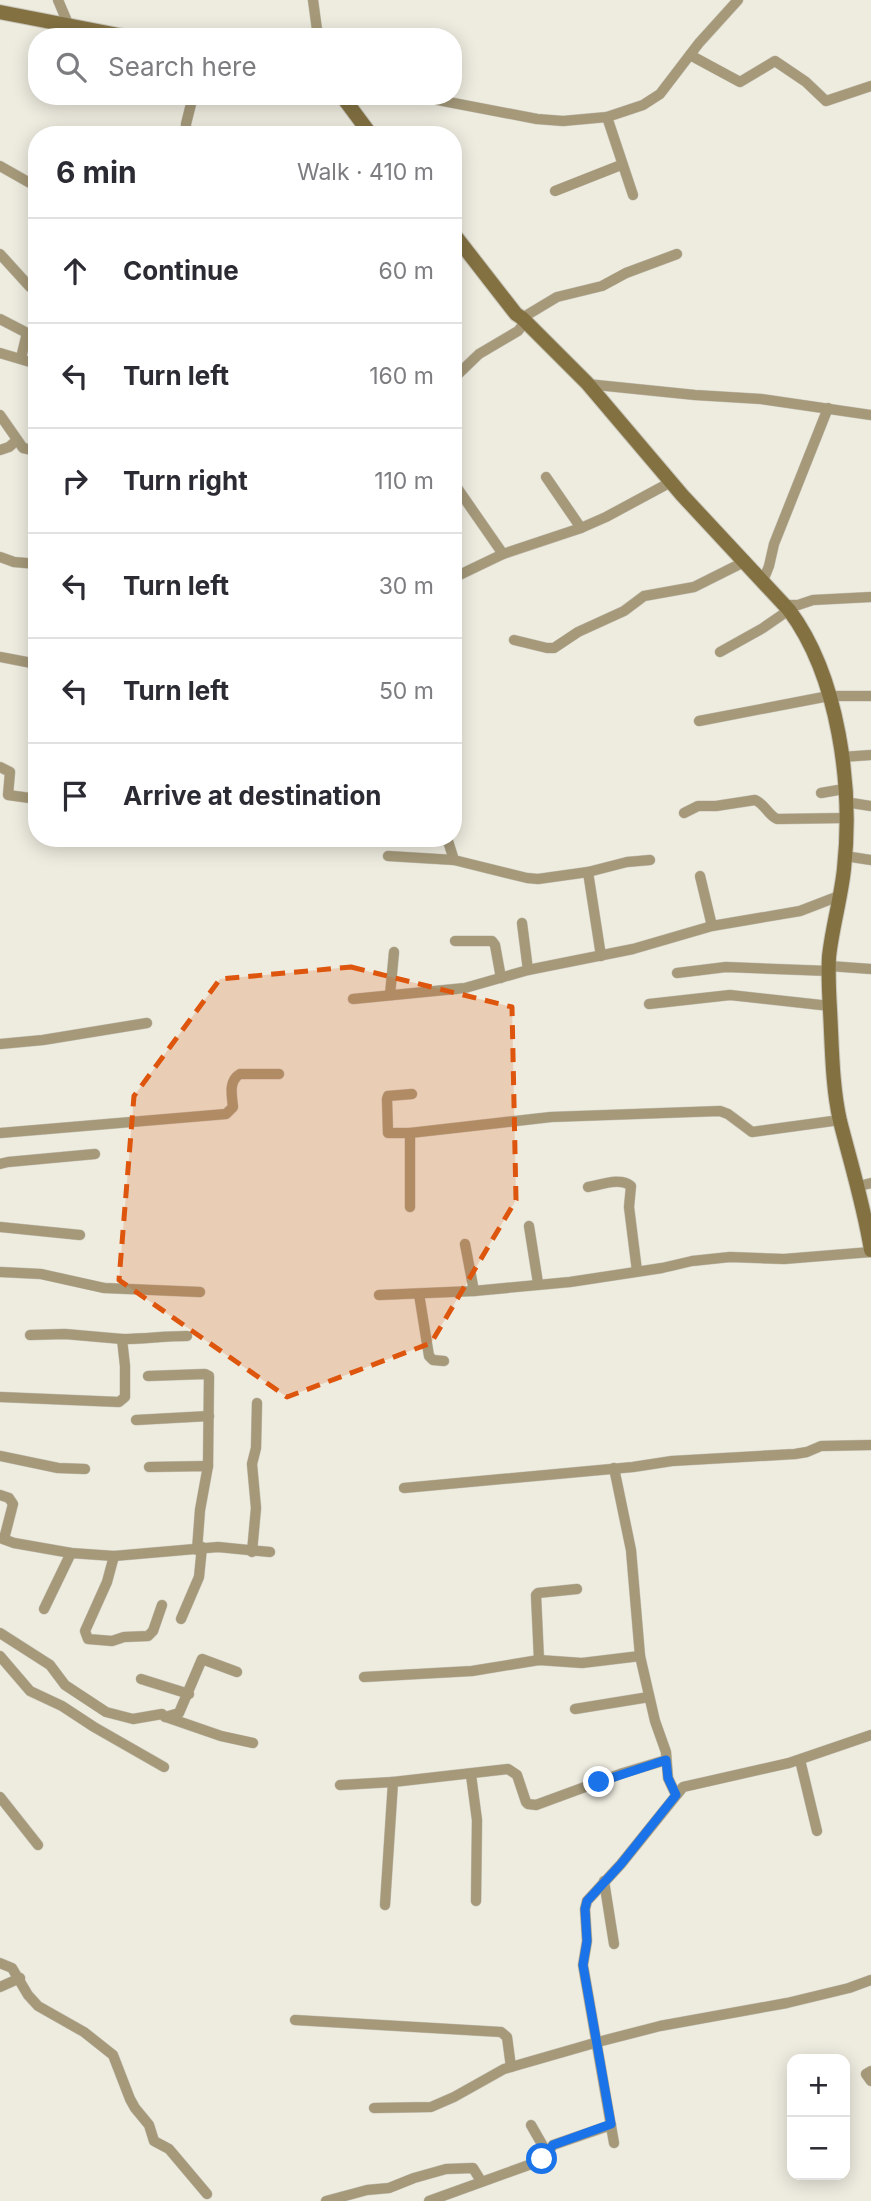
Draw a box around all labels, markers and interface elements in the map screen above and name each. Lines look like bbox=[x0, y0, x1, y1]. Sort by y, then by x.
search box bbox=[28, 28, 462, 105]
icon: search bbox=[52, 48, 90, 86]
text: Search here bbox=[108, 51, 257, 82]
text: 6 min bbox=[56, 154, 137, 190]
text: Walk · 410 m bbox=[297, 158, 434, 186]
icon: ahead bbox=[56, 252, 94, 290]
text: Continue bbox=[123, 255, 239, 286]
text: 60 m bbox=[379, 257, 434, 285]
icon: left bbox=[56, 357, 94, 395]
text: Turn left bbox=[123, 360, 229, 391]
text: 160 m bbox=[369, 362, 434, 390]
icon: right bbox=[56, 462, 94, 500]
text: Turn right bbox=[123, 465, 248, 496]
text: 110 m bbox=[374, 467, 434, 495]
icon: left bbox=[56, 567, 94, 605]
text: Turn left bbox=[123, 570, 229, 601]
text: 30 m bbox=[379, 572, 434, 600]
icon: left bbox=[56, 672, 94, 710]
text: Turn left bbox=[123, 675, 229, 706]
text: 50 m bbox=[379, 677, 434, 705]
icon: arrive bbox=[56, 777, 94, 815]
text: Arrive at destination bbox=[123, 780, 382, 811]
route end bbox=[583, 1766, 614, 1797]
map controls bbox=[787, 2054, 850, 2180]
button: + bbox=[787, 2054, 850, 2117]
button: − bbox=[787, 2117, 850, 2180]
route start bbox=[526, 2143, 557, 2174]

